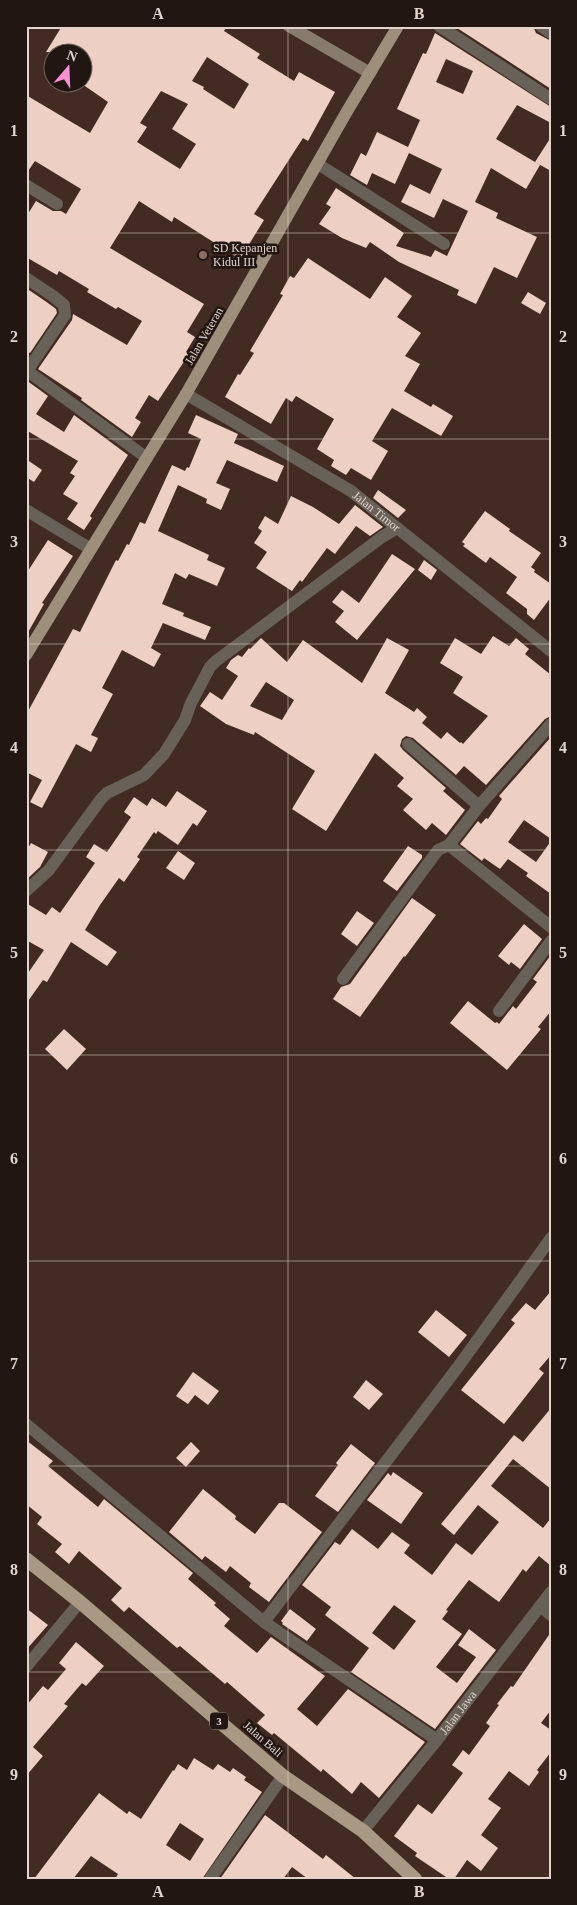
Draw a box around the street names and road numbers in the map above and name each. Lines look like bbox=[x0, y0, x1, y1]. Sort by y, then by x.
street label: Jalan Veteran bbox=[182, 305, 226, 367]
street label: Jalan Timor bbox=[350, 488, 403, 535]
street label: Jalan Jawa bbox=[437, 1687, 480, 1737]
road number: 3 bbox=[210, 1712, 228, 1730]
street label: Jalan Bali bbox=[240, 1718, 286, 1760]

